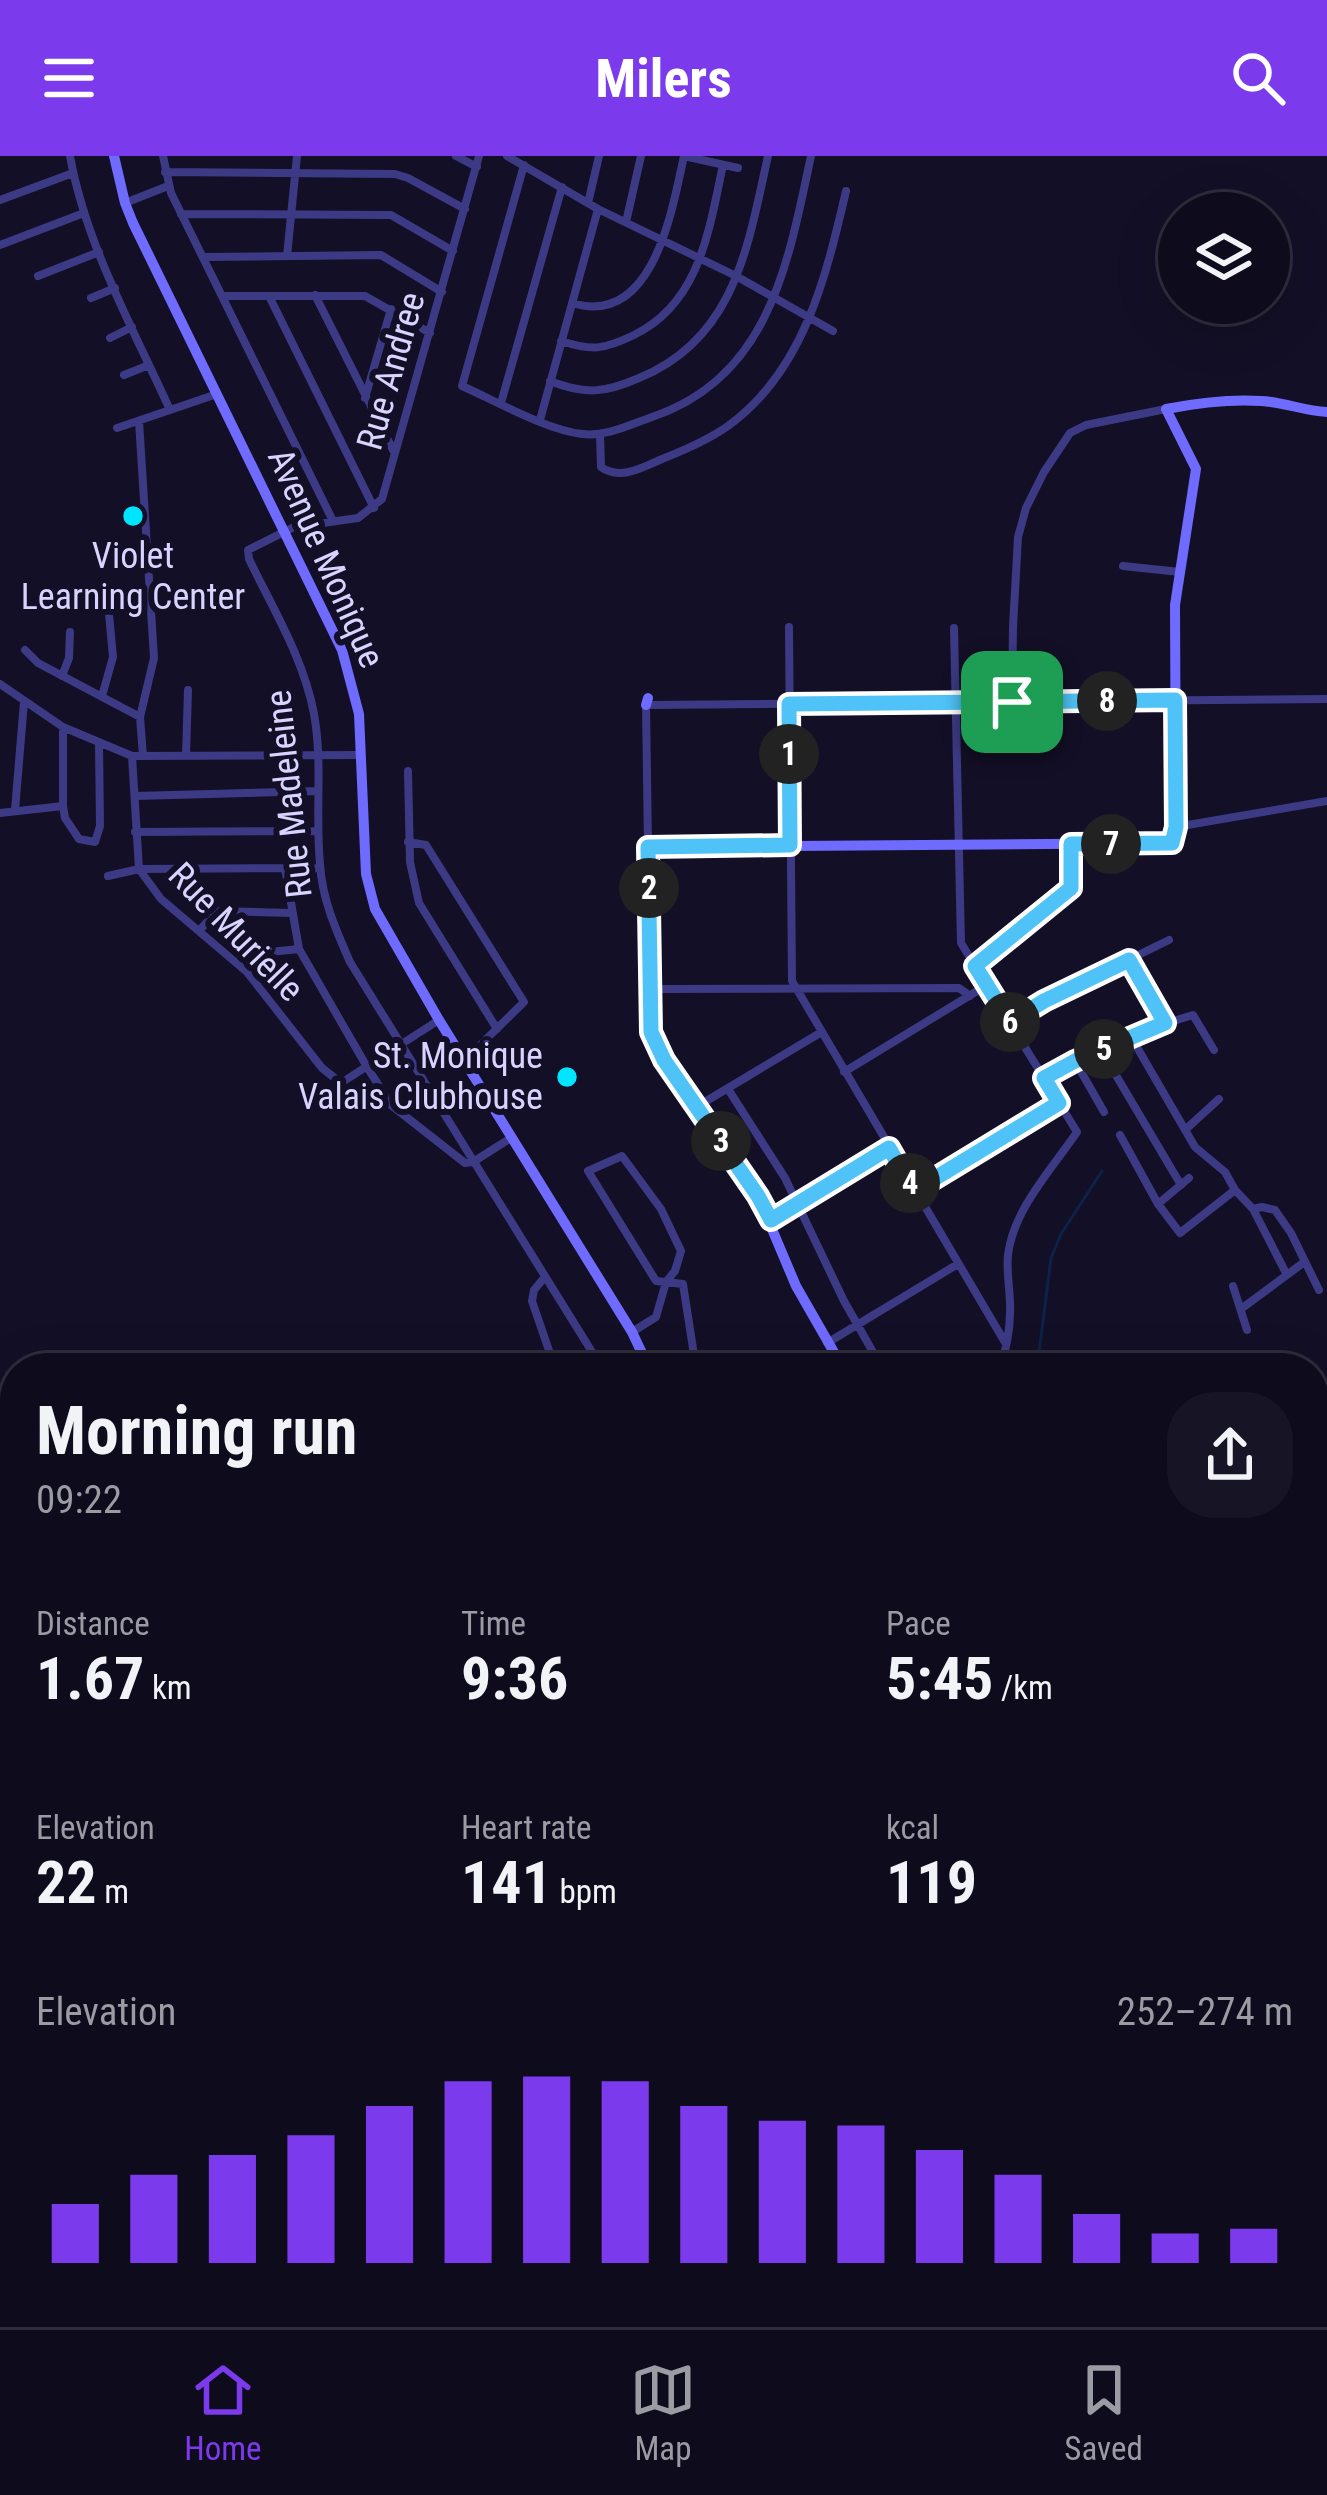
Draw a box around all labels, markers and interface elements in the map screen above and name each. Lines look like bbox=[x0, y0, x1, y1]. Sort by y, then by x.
icon: menu bbox=[36, 45, 102, 111]
icon: search bbox=[1225, 45, 1291, 111]
text: Milers bbox=[595, 47, 732, 110]
map controls bbox=[1158, 192, 1290, 324]
button: layers bbox=[1158, 192, 1290, 324]
street label: Rue Andree bbox=[348, 287, 434, 455]
street label: Avenue Monique bbox=[259, 442, 393, 674]
marker: Violet Learning Center bbox=[120, 503, 146, 529]
place label: Violet Learning Center bbox=[21, 535, 245, 618]
pin bbox=[961, 651, 1063, 753]
icon: arrive bbox=[979, 669, 1045, 735]
pin: 8 bbox=[1077, 671, 1137, 731]
text: 8 bbox=[1099, 681, 1115, 720]
street label: Rue Madeleine bbox=[257, 688, 321, 900]
pin: 1 bbox=[759, 724, 819, 784]
text: 1 bbox=[781, 734, 797, 773]
pin: 7 bbox=[1081, 814, 1141, 874]
text: 7 bbox=[1103, 824, 1119, 863]
street label: Rue Murielle bbox=[160, 854, 312, 1010]
pin: 2 bbox=[619, 858, 679, 918]
text: 2 bbox=[641, 868, 657, 907]
pin: 6 bbox=[980, 992, 1040, 1052]
text: 6 bbox=[1002, 1002, 1018, 1041]
pin: 5 bbox=[1074, 1019, 1134, 1079]
text: 5 bbox=[1096, 1029, 1112, 1068]
place label: St. Monique Valais Clubhouse bbox=[298, 1035, 543, 1118]
marker: St. Monique Valais Clubhouse bbox=[554, 1064, 580, 1090]
pin: 3 bbox=[691, 1111, 751, 1171]
text: 3 bbox=[713, 1121, 729, 1160]
pin: 4 bbox=[880, 1153, 940, 1213]
text: 4 bbox=[902, 1163, 918, 1202]
button: share bbox=[1167, 1392, 1293, 1518]
text: Morning run bbox=[36, 1393, 358, 1470]
text: 09:22 bbox=[36, 1477, 122, 1523]
text: Distance bbox=[36, 1604, 150, 1643]
text: Time bbox=[461, 1604, 526, 1643]
text: Pace bbox=[886, 1604, 951, 1643]
text: 1.67 bbox=[36, 1643, 144, 1714]
text: 9:36 bbox=[461, 1643, 568, 1714]
text: 5:45 bbox=[886, 1643, 993, 1714]
text: km bbox=[144, 1668, 192, 1707]
text: /km bbox=[993, 1668, 1053, 1707]
text: Elevation bbox=[36, 1808, 155, 1847]
text: Heart rate bbox=[461, 1808, 591, 1847]
text: kcal bbox=[886, 1808, 939, 1847]
text: 22 bbox=[36, 1847, 97, 1918]
text: 141 bbox=[461, 1847, 552, 1918]
text: 119 bbox=[886, 1847, 977, 1918]
text: m bbox=[97, 1872, 129, 1911]
text: bpm bbox=[552, 1872, 617, 1911]
text: Elevation bbox=[36, 1989, 176, 2035]
text: 252–274 m bbox=[1117, 1989, 1293, 2035]
tab: Home bbox=[184, 2357, 262, 2468]
tab: Map bbox=[630, 2357, 696, 2468]
tab: Saved bbox=[1064, 2357, 1143, 2468]

